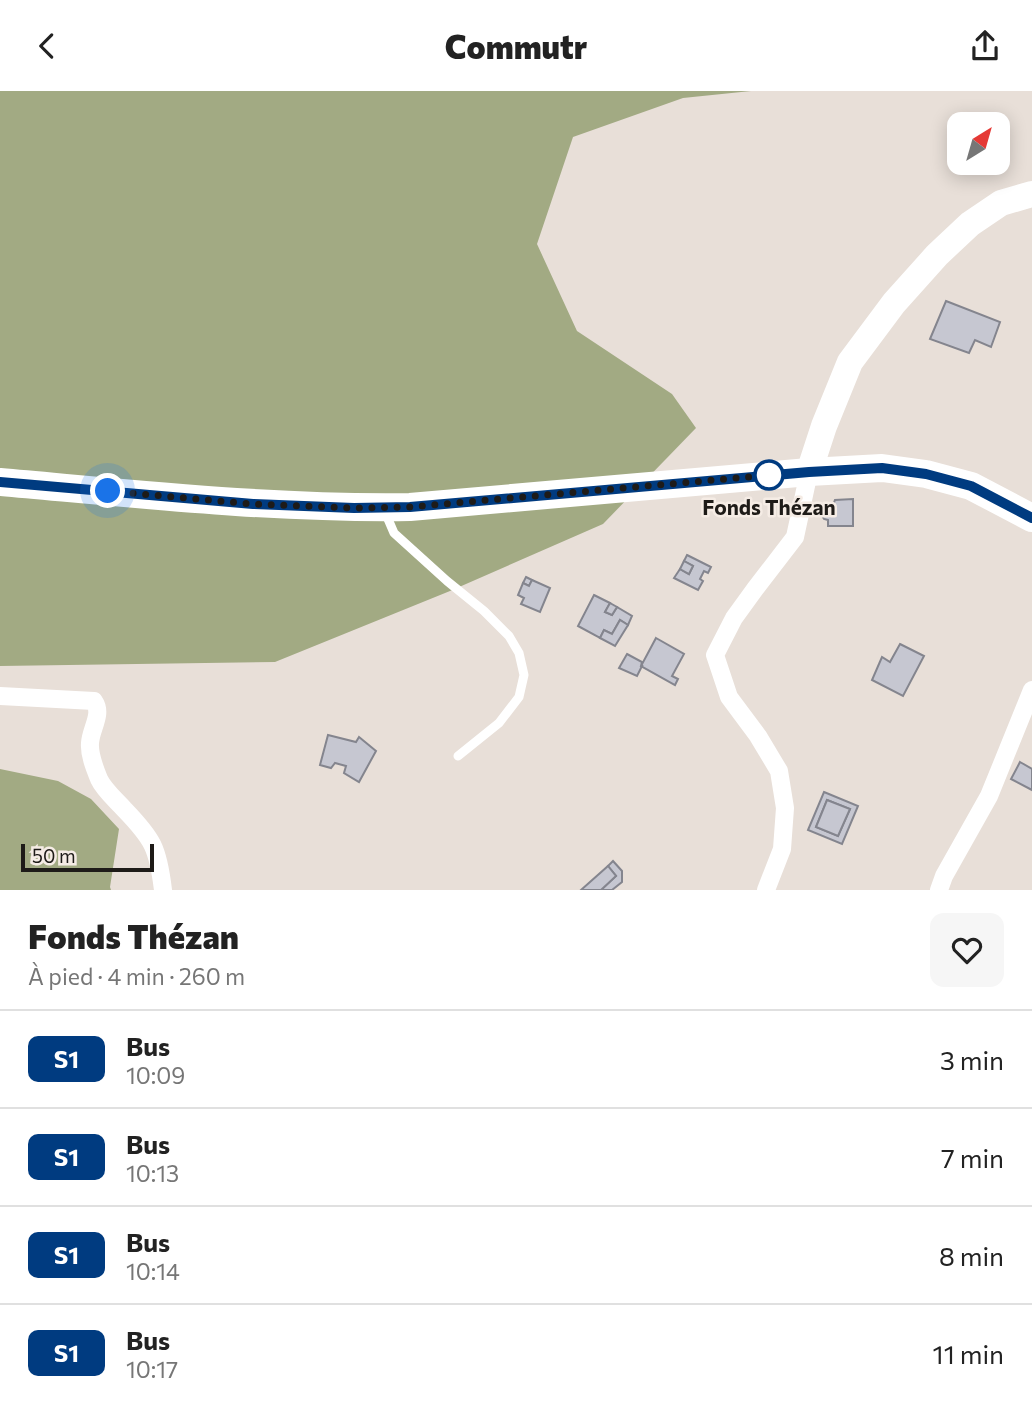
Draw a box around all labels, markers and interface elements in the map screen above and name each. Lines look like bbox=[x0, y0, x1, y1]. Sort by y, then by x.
text: Commutr bbox=[445, 26, 587, 66]
icon: back bbox=[28, 27, 66, 65]
icon: share bbox=[966, 27, 1004, 65]
north arrow bbox=[947, 112, 1010, 175]
map controls bbox=[947, 112, 1010, 175]
marker: Fonds Thézan bbox=[754, 460, 784, 490]
your location bbox=[90, 473, 125, 508]
place label: Fonds Thézan bbox=[702, 494, 836, 519]
scale bar bbox=[21, 841, 154, 873]
text: 50 m bbox=[32, 844, 76, 867]
button: heart bbox=[930, 913, 1004, 987]
text: Fonds Thézan bbox=[28, 915, 239, 956]
text: À pied · 4 min · 260 m bbox=[28, 962, 245, 990]
text: Bus bbox=[126, 1030, 170, 1061]
text: S1 bbox=[54, 1044, 79, 1073]
text: 3 min bbox=[940, 1044, 1004, 1075]
text: 10:09 bbox=[126, 1061, 185, 1089]
text: Bus bbox=[126, 1128, 170, 1159]
text: S1 bbox=[54, 1142, 79, 1171]
text: 7 min bbox=[941, 1142, 1004, 1173]
text: 10:13 bbox=[126, 1159, 179, 1187]
text: Bus bbox=[126, 1226, 170, 1257]
text: S1 bbox=[54, 1240, 79, 1269]
text: 8 min bbox=[939, 1240, 1004, 1271]
text: 10:14 bbox=[126, 1257, 180, 1285]
text: Bus bbox=[126, 1324, 170, 1355]
text: S1 bbox=[54, 1338, 79, 1367]
text: 11 min bbox=[933, 1338, 1004, 1369]
text: 10:17 bbox=[126, 1355, 178, 1383]

